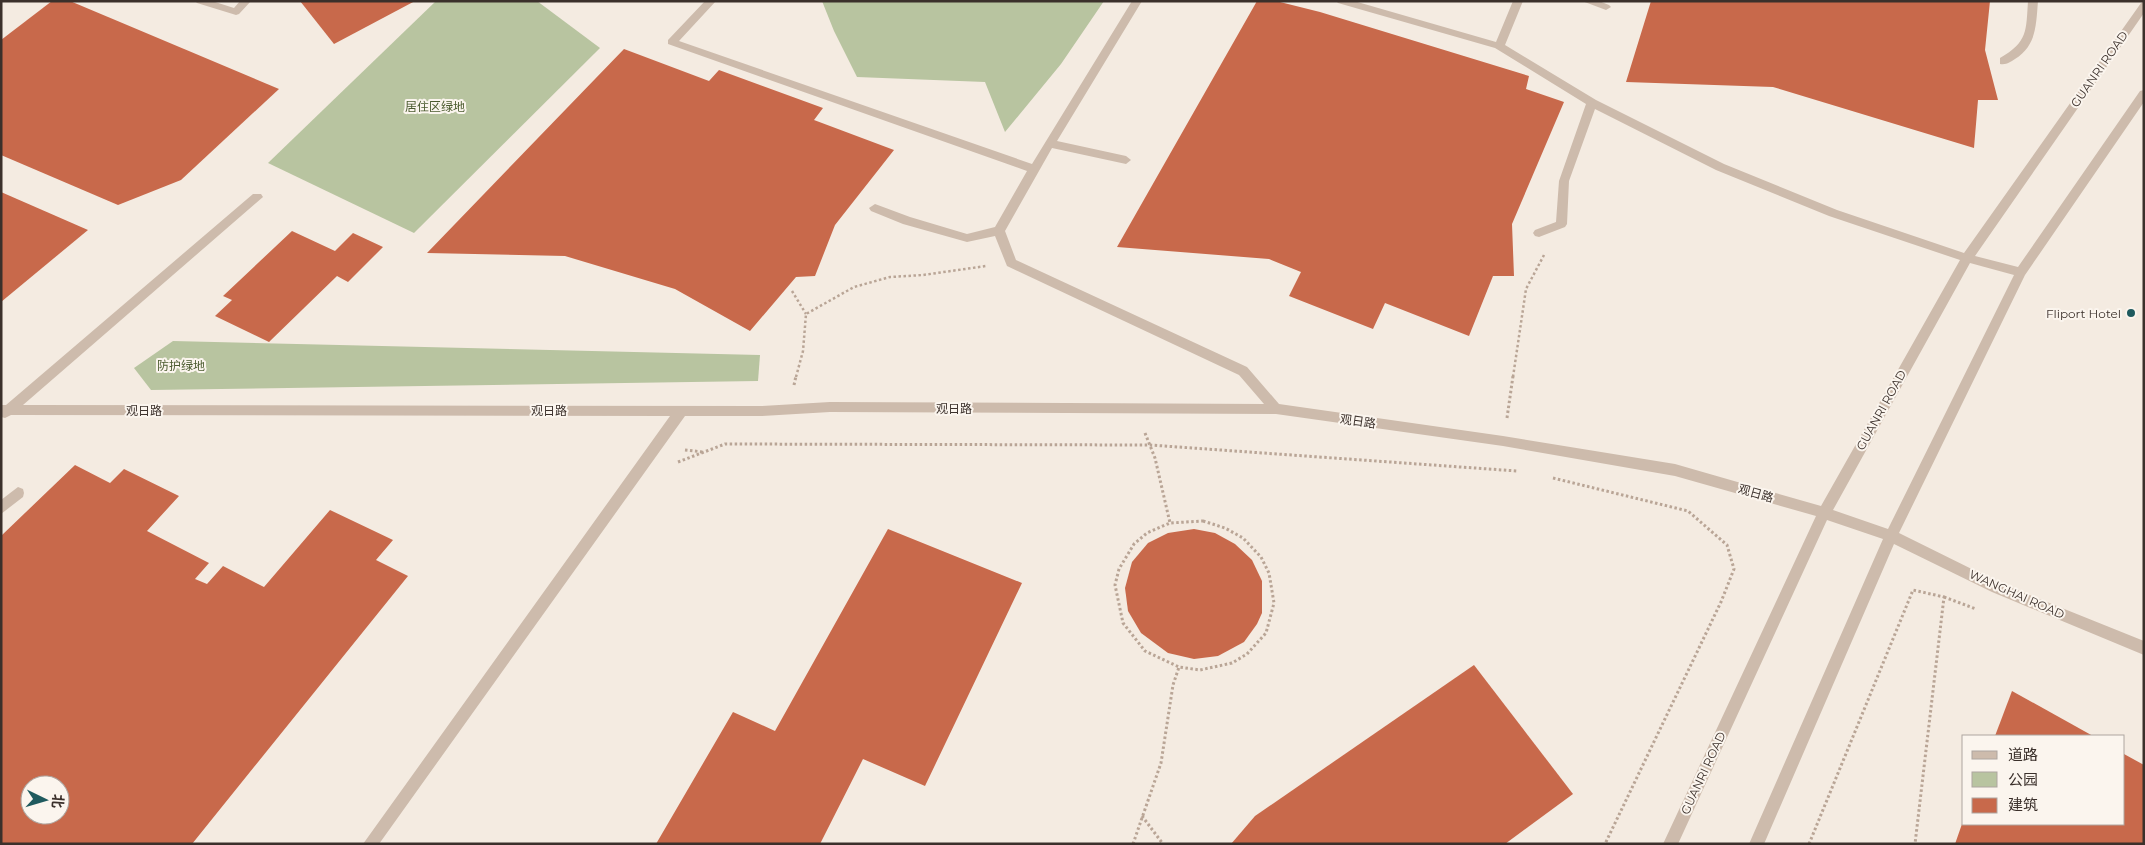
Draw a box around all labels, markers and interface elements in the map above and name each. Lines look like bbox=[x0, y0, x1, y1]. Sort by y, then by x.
street label: GUANRI ROAD bbox=[2067, 28, 2131, 110]
park label: 居住区绿地 bbox=[405, 99, 465, 114]
place label: Fliport Hotel bbox=[2046, 306, 2121, 321]
marker: Fliport Hotel bbox=[2125, 307, 2137, 319]
park label: 防护绿地 bbox=[157, 358, 205, 373]
street label: GUANRI ROAD bbox=[1853, 367, 1909, 453]
street label: 观日路 bbox=[936, 401, 972, 416]
street label: 观日路 bbox=[126, 403, 162, 418]
street label: 观日路 bbox=[531, 403, 567, 418]
street label: 观日路 bbox=[1339, 411, 1377, 431]
street label: 观日路 bbox=[1737, 481, 1775, 505]
street label: WANGHAI ROAD bbox=[1967, 566, 2067, 622]
street label: GUANRI ROAD bbox=[1677, 729, 1729, 817]
legend bbox=[1962, 735, 2125, 825]
text: 道路 bbox=[2008, 745, 2038, 764]
text: 公园 bbox=[2008, 770, 2038, 789]
north arrow bbox=[20, 775, 70, 825]
text: 北 bbox=[48, 793, 68, 809]
text: 建筑 bbox=[2008, 795, 2038, 814]

